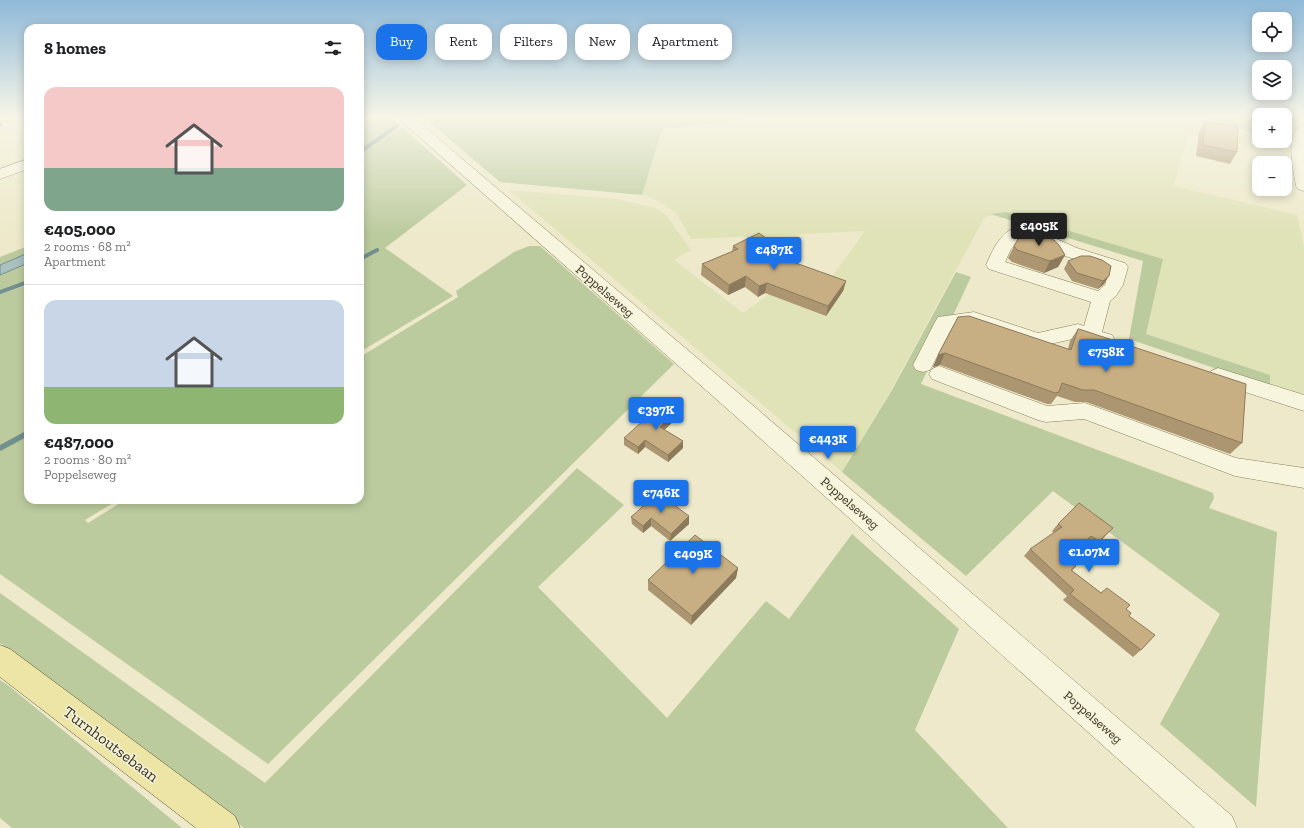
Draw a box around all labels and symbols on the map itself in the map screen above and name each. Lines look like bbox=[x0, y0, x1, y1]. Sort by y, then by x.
pin: €405K bbox=[1011, 213, 1067, 247]
pin: €487K bbox=[746, 237, 802, 271]
street label: Poppelseweg bbox=[573, 262, 637, 320]
pin: €758K bbox=[1078, 339, 1134, 373]
pin: €397K bbox=[628, 397, 684, 431]
pin: €443K bbox=[800, 426, 856, 460]
street label: Poppelseweg bbox=[818, 474, 882, 532]
pin: €746K bbox=[633, 480, 689, 514]
pin: €1.07M bbox=[1056, 539, 1122, 573]
pin: €409K bbox=[665, 541, 721, 575]
street label: Poppelseweg bbox=[1061, 688, 1125, 746]
street label: Turnhoutsebaan bbox=[60, 702, 163, 787]

